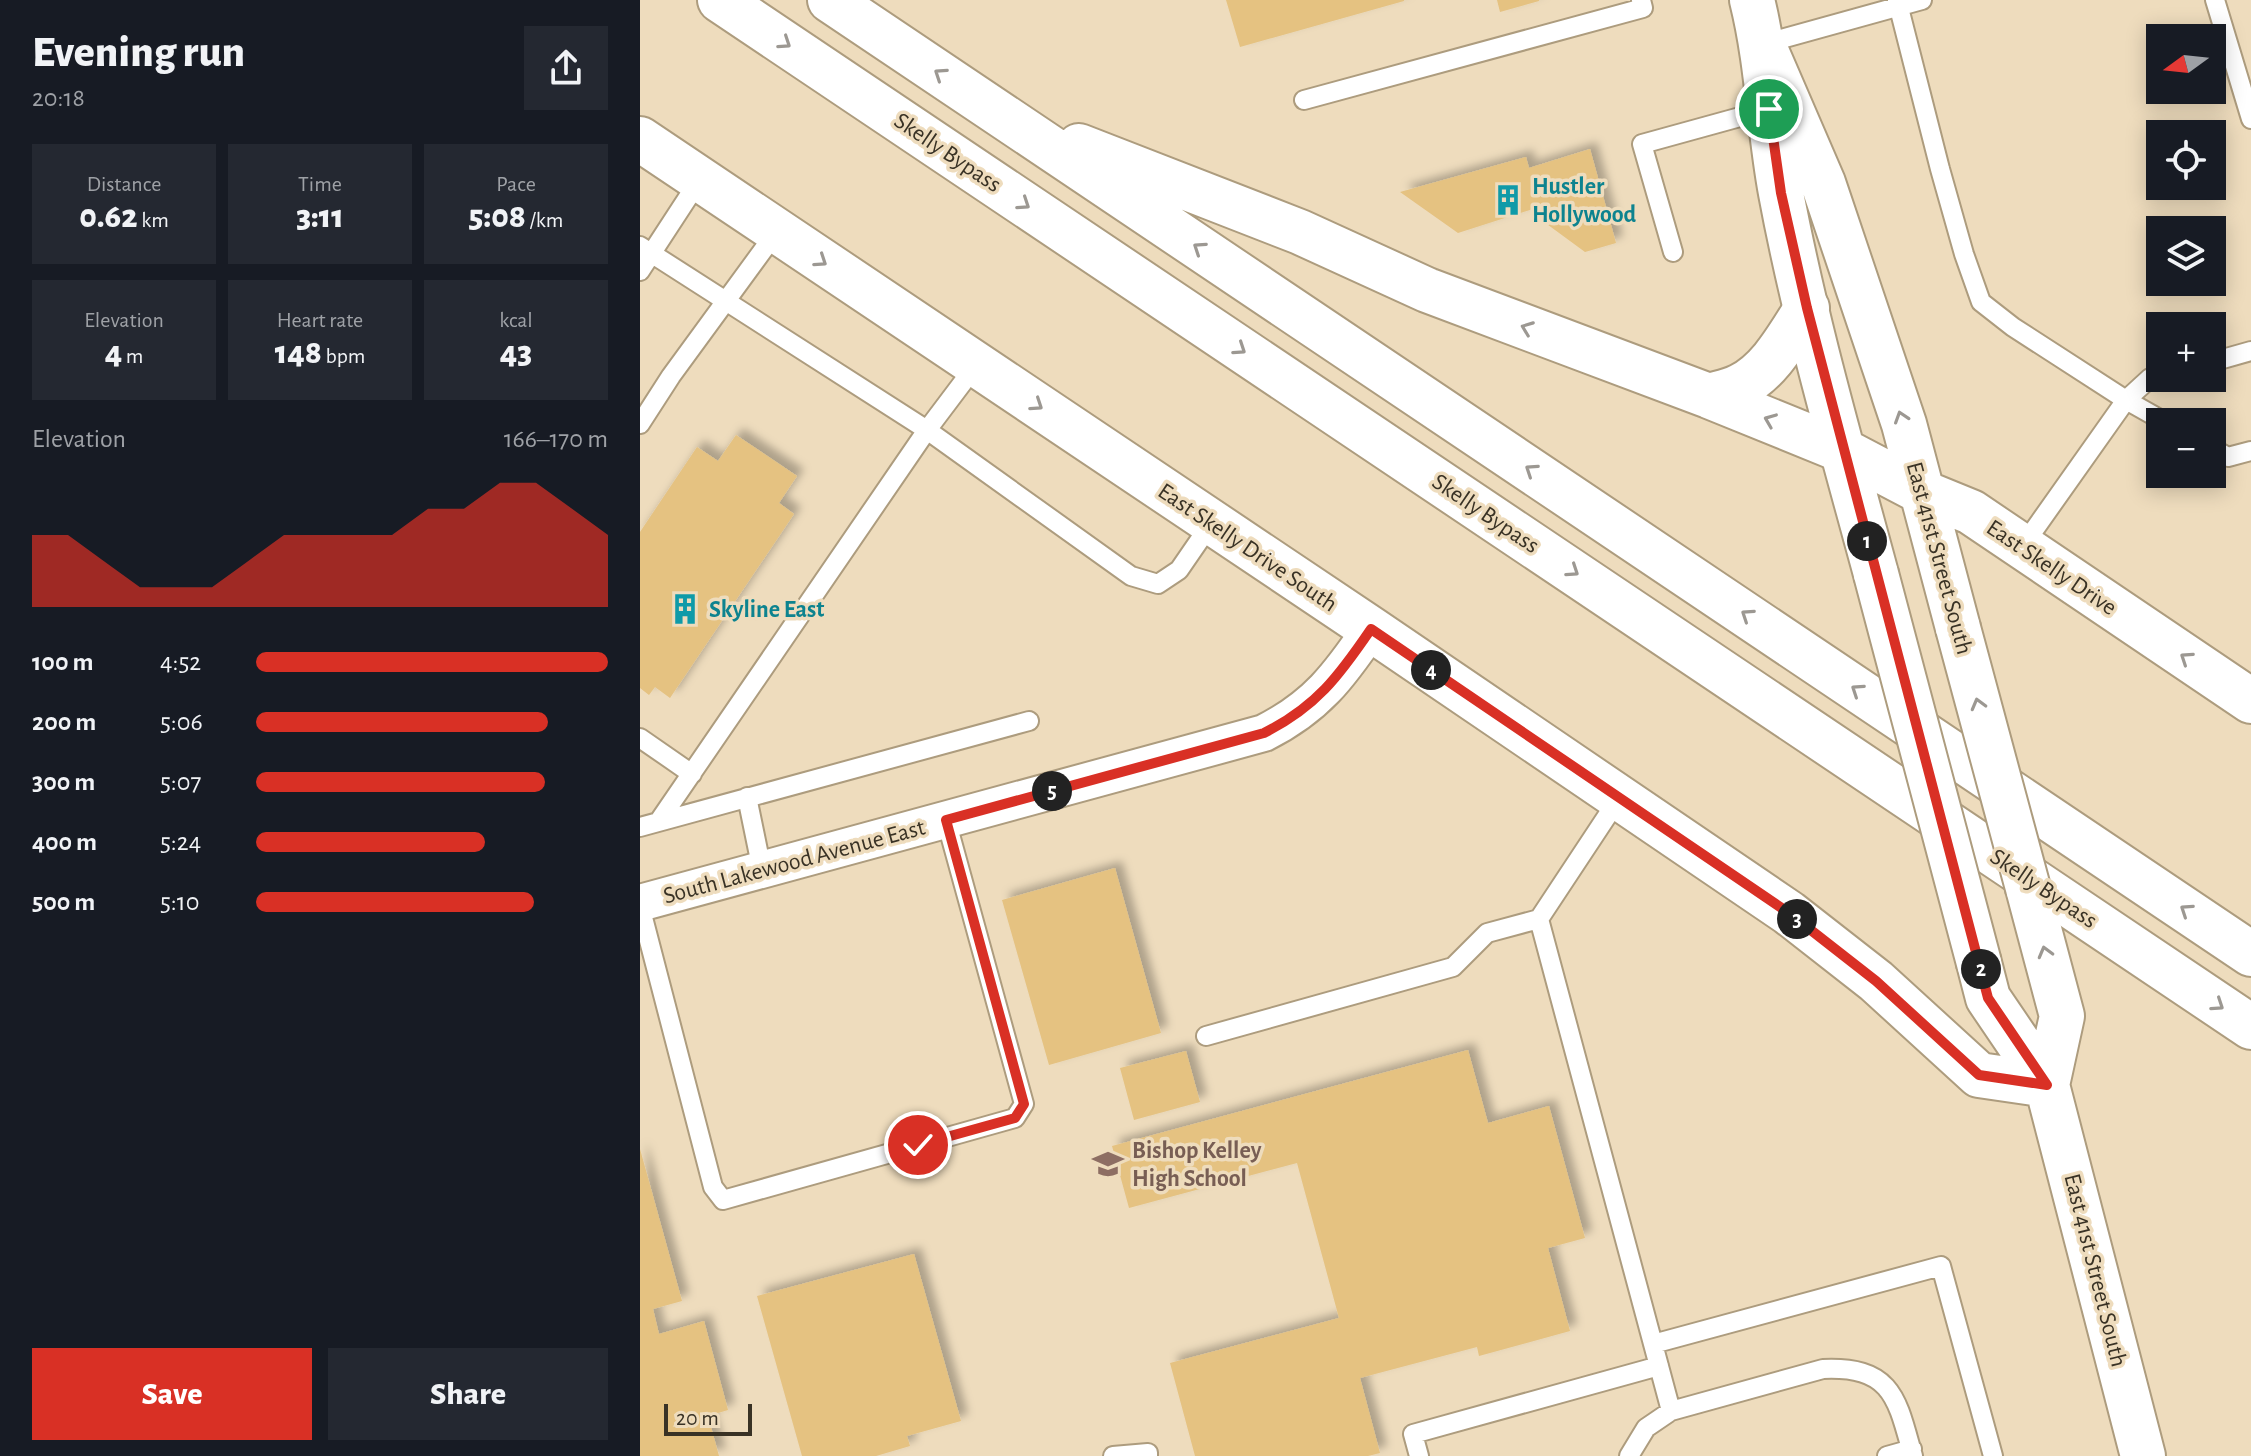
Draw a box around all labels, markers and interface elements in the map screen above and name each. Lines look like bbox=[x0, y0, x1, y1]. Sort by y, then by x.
north arrow bbox=[2146, 24, 2226, 104]
map controls bbox=[2146, 24, 2226, 488]
button: share bbox=[524, 26, 608, 110]
text: Evening run bbox=[32, 31, 245, 75]
one-way arrow bbox=[777, 34, 791, 49]
one-way arrow bbox=[935, 69, 949, 84]
pin bbox=[1735, 75, 1803, 143]
text: 20:18 bbox=[32, 85, 85, 111]
icon: arrive bbox=[1747, 87, 1791, 131]
street label: Skelly Bypass bbox=[890, 109, 1005, 197]
button: locate bbox=[2146, 120, 2226, 200]
text: Distance bbox=[87, 173, 161, 195]
text: Time bbox=[298, 173, 342, 195]
text: Pace bbox=[496, 173, 536, 195]
place label: Hustler Hollywood bbox=[1532, 175, 1637, 227]
building icon: Hustler Hollywood bbox=[1491, 183, 1525, 217]
one-way arrow bbox=[1016, 194, 1030, 209]
text: 0.62 bbox=[79, 200, 138, 234]
text: 3:11 bbox=[296, 200, 344, 234]
text: 5:08 bbox=[469, 200, 526, 234]
text: km bbox=[138, 209, 169, 231]
text: /km bbox=[526, 209, 563, 231]
button: layers bbox=[2146, 216, 2226, 296]
one-way arrow bbox=[1193, 242, 1207, 257]
one-way arrow bbox=[812, 251, 827, 266]
text: Elevation bbox=[84, 309, 164, 331]
text: Heart rate bbox=[277, 309, 363, 331]
text: kcal bbox=[499, 309, 533, 331]
button: + bbox=[2146, 312, 2226, 392]
one-way arrow bbox=[1521, 321, 1535, 338]
text: 4 bbox=[105, 336, 122, 370]
text: 148 bbox=[275, 336, 322, 370]
text: 43 bbox=[500, 336, 532, 370]
one-way arrow bbox=[1232, 339, 1246, 354]
text: m bbox=[122, 345, 143, 367]
text: bpm bbox=[322, 345, 365, 367]
one-way arrow bbox=[1028, 396, 1043, 411]
button: − bbox=[2146, 408, 2226, 488]
one-way arrow bbox=[1895, 410, 1911, 424]
one-way arrow bbox=[1764, 413, 1778, 430]
text: Elevation bbox=[32, 426, 126, 452]
text: 166–170 m bbox=[504, 426, 608, 452]
street label: East 41st Street South bbox=[1902, 459, 1976, 657]
one-way arrow bbox=[1525, 465, 1539, 480]
street label: Skelly Bypass bbox=[1428, 470, 1543, 558]
street label: East Skelly Drive South bbox=[1154, 479, 1341, 617]
street label: East Skelly Drive bbox=[1982, 516, 2121, 620]
pin: 1 bbox=[1847, 521, 1887, 561]
text: 1 bbox=[1863, 530, 1871, 552]
one-way arrow bbox=[1564, 561, 1578, 576]
building icon: Skyline East bbox=[668, 592, 702, 626]
place label: Skyline East bbox=[709, 598, 824, 622]
one-way arrow bbox=[1741, 610, 1755, 625]
text: 100 m bbox=[32, 649, 93, 675]
text: 4:52 bbox=[160, 649, 201, 675]
pin: 4 bbox=[1411, 650, 1451, 690]
one-way arrow bbox=[2181, 652, 2195, 667]
text: 4 bbox=[1425, 659, 1437, 681]
one-way arrow bbox=[1852, 684, 1866, 699]
one-way arrow bbox=[1971, 698, 1988, 712]
text: 200 m bbox=[32, 709, 96, 735]
text: 5:06 bbox=[160, 709, 203, 735]
text: 300 m bbox=[32, 769, 95, 795]
text: 5:07 bbox=[160, 769, 201, 795]
pin: 5 bbox=[1032, 771, 1072, 811]
text: 5 bbox=[1047, 780, 1057, 802]
street label: South Lakewood Avenue East bbox=[661, 815, 928, 909]
text: 400 m bbox=[32, 829, 97, 855]
text: 5:24 bbox=[160, 829, 201, 855]
street label: Skelly Bypass bbox=[1986, 845, 2101, 933]
text: 500 m bbox=[32, 889, 95, 915]
text: 5:10 bbox=[160, 889, 200, 915]
pin: 3 bbox=[1777, 899, 1817, 939]
one-way arrow bbox=[2181, 905, 2195, 920]
text: 3 bbox=[1792, 908, 1802, 930]
one-way arrow bbox=[2037, 945, 2054, 959]
pin: 2 bbox=[1961, 949, 2001, 989]
text: 2 bbox=[1976, 958, 1986, 980]
one-way arrow bbox=[2209, 995, 2224, 1010]
pin bbox=[884, 1111, 952, 1179]
icon: check bbox=[896, 1123, 940, 1167]
place label: Bishop Kelley High School bbox=[1132, 1139, 1262, 1191]
school or university icon: Bishop Kelley High School bbox=[1091, 1147, 1125, 1181]
street label: East 41st Street South bbox=[2059, 1171, 2131, 1369]
button: Save bbox=[32, 1348, 312, 1440]
button: Share bbox=[328, 1348, 608, 1440]
scale bar bbox=[664, 1400, 752, 1436]
text: 20 m bbox=[676, 1407, 719, 1429]

